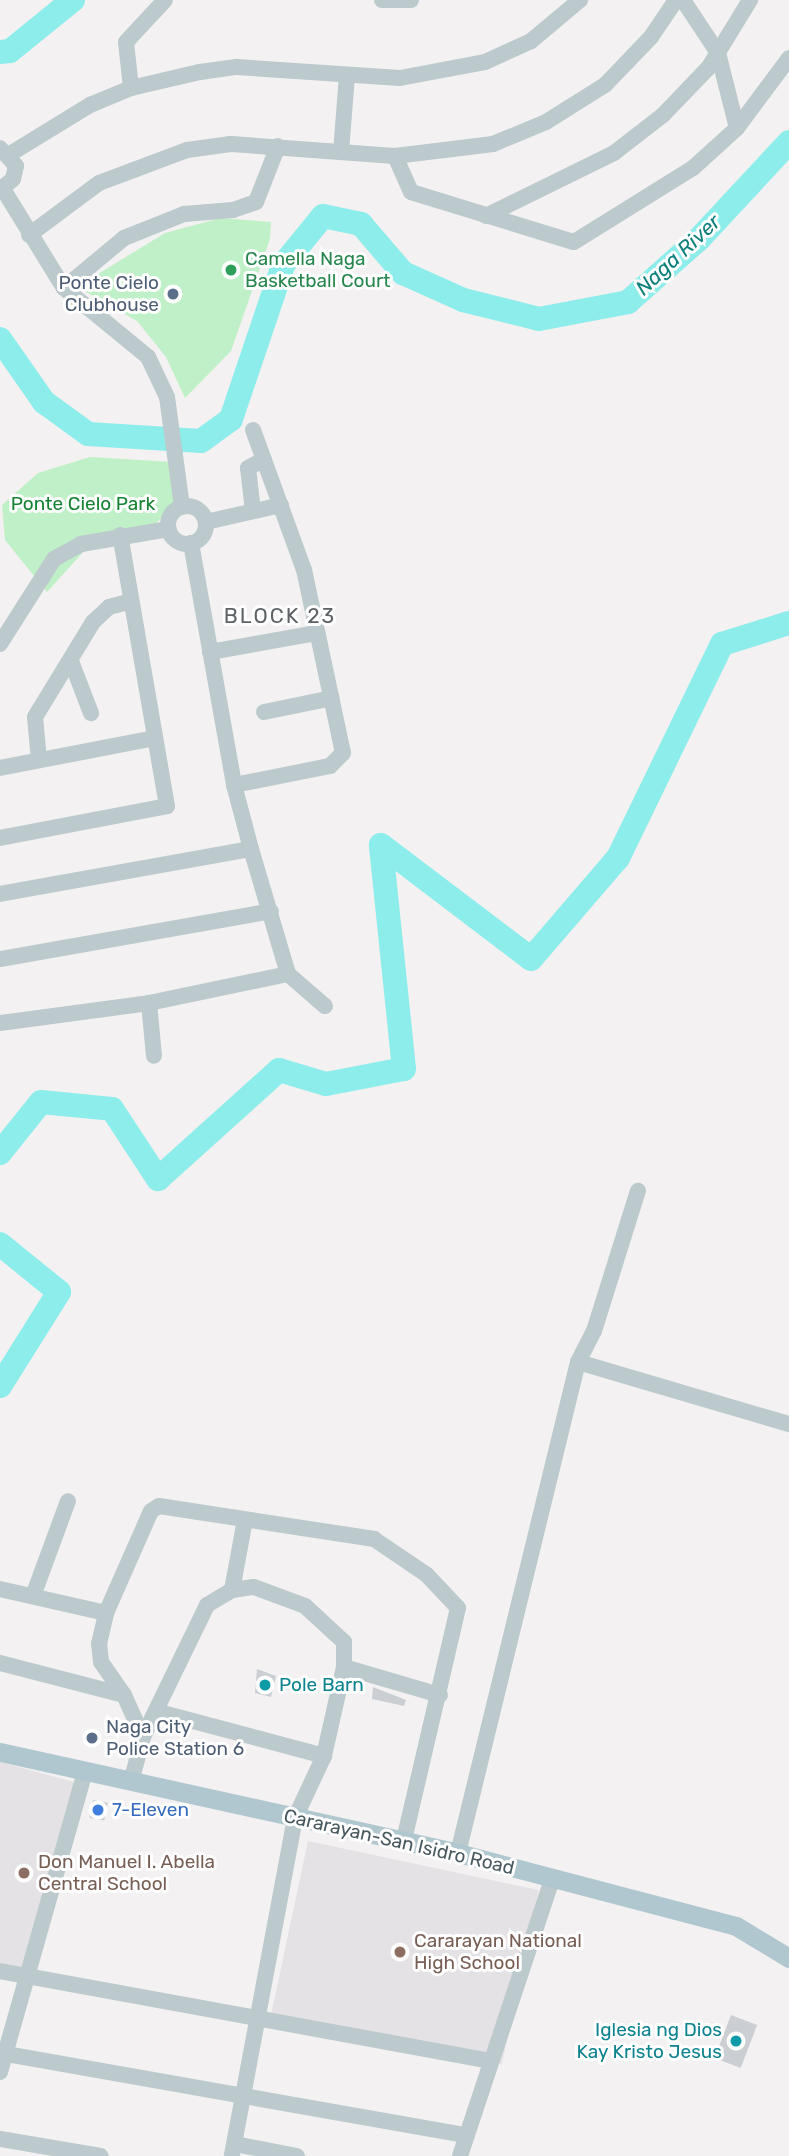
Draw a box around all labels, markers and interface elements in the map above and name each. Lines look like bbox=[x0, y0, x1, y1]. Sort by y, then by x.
water label: Naga River bbox=[630, 209, 726, 301]
place label: Camella Naga Basketball Court bbox=[245, 248, 391, 292]
marker: Camella Naga Basketball Court bbox=[223, 262, 239, 278]
place label: Ponte Cielo Clubhouse bbox=[59, 272, 159, 316]
marker: Ponte Cielo Clubhouse bbox=[165, 286, 181, 302]
park label: Ponte Cielo Park bbox=[11, 493, 155, 515]
district label: BLOCK 23 bbox=[225, 603, 335, 629]
place label: Pole Barn bbox=[279, 1674, 364, 1696]
marker: Pole Barn bbox=[257, 1677, 273, 1693]
place label: Naga City Police Station 6 bbox=[106, 1716, 244, 1760]
marker: Naga City Police Station 6 bbox=[84, 1730, 100, 1746]
place label: 7-Eleven bbox=[112, 1799, 189, 1821]
marker: 7-Eleven bbox=[90, 1802, 106, 1818]
street label: Cararayan-San Isidro Road bbox=[282, 1804, 516, 1880]
place label: Don Manuel I. Abella Central School bbox=[38, 1851, 215, 1895]
marker: Don Manuel I. Abella Central School bbox=[16, 1865, 32, 1881]
place label: Cararayan National High School bbox=[414, 1930, 582, 1974]
marker: Cararayan National High School bbox=[392, 1944, 408, 1960]
place label: Iglesia ng Dios Kay Kristo Jesus bbox=[576, 2019, 722, 2063]
marker: Iglesia ng Dios Kay Kristo Jesus bbox=[728, 2033, 744, 2049]

